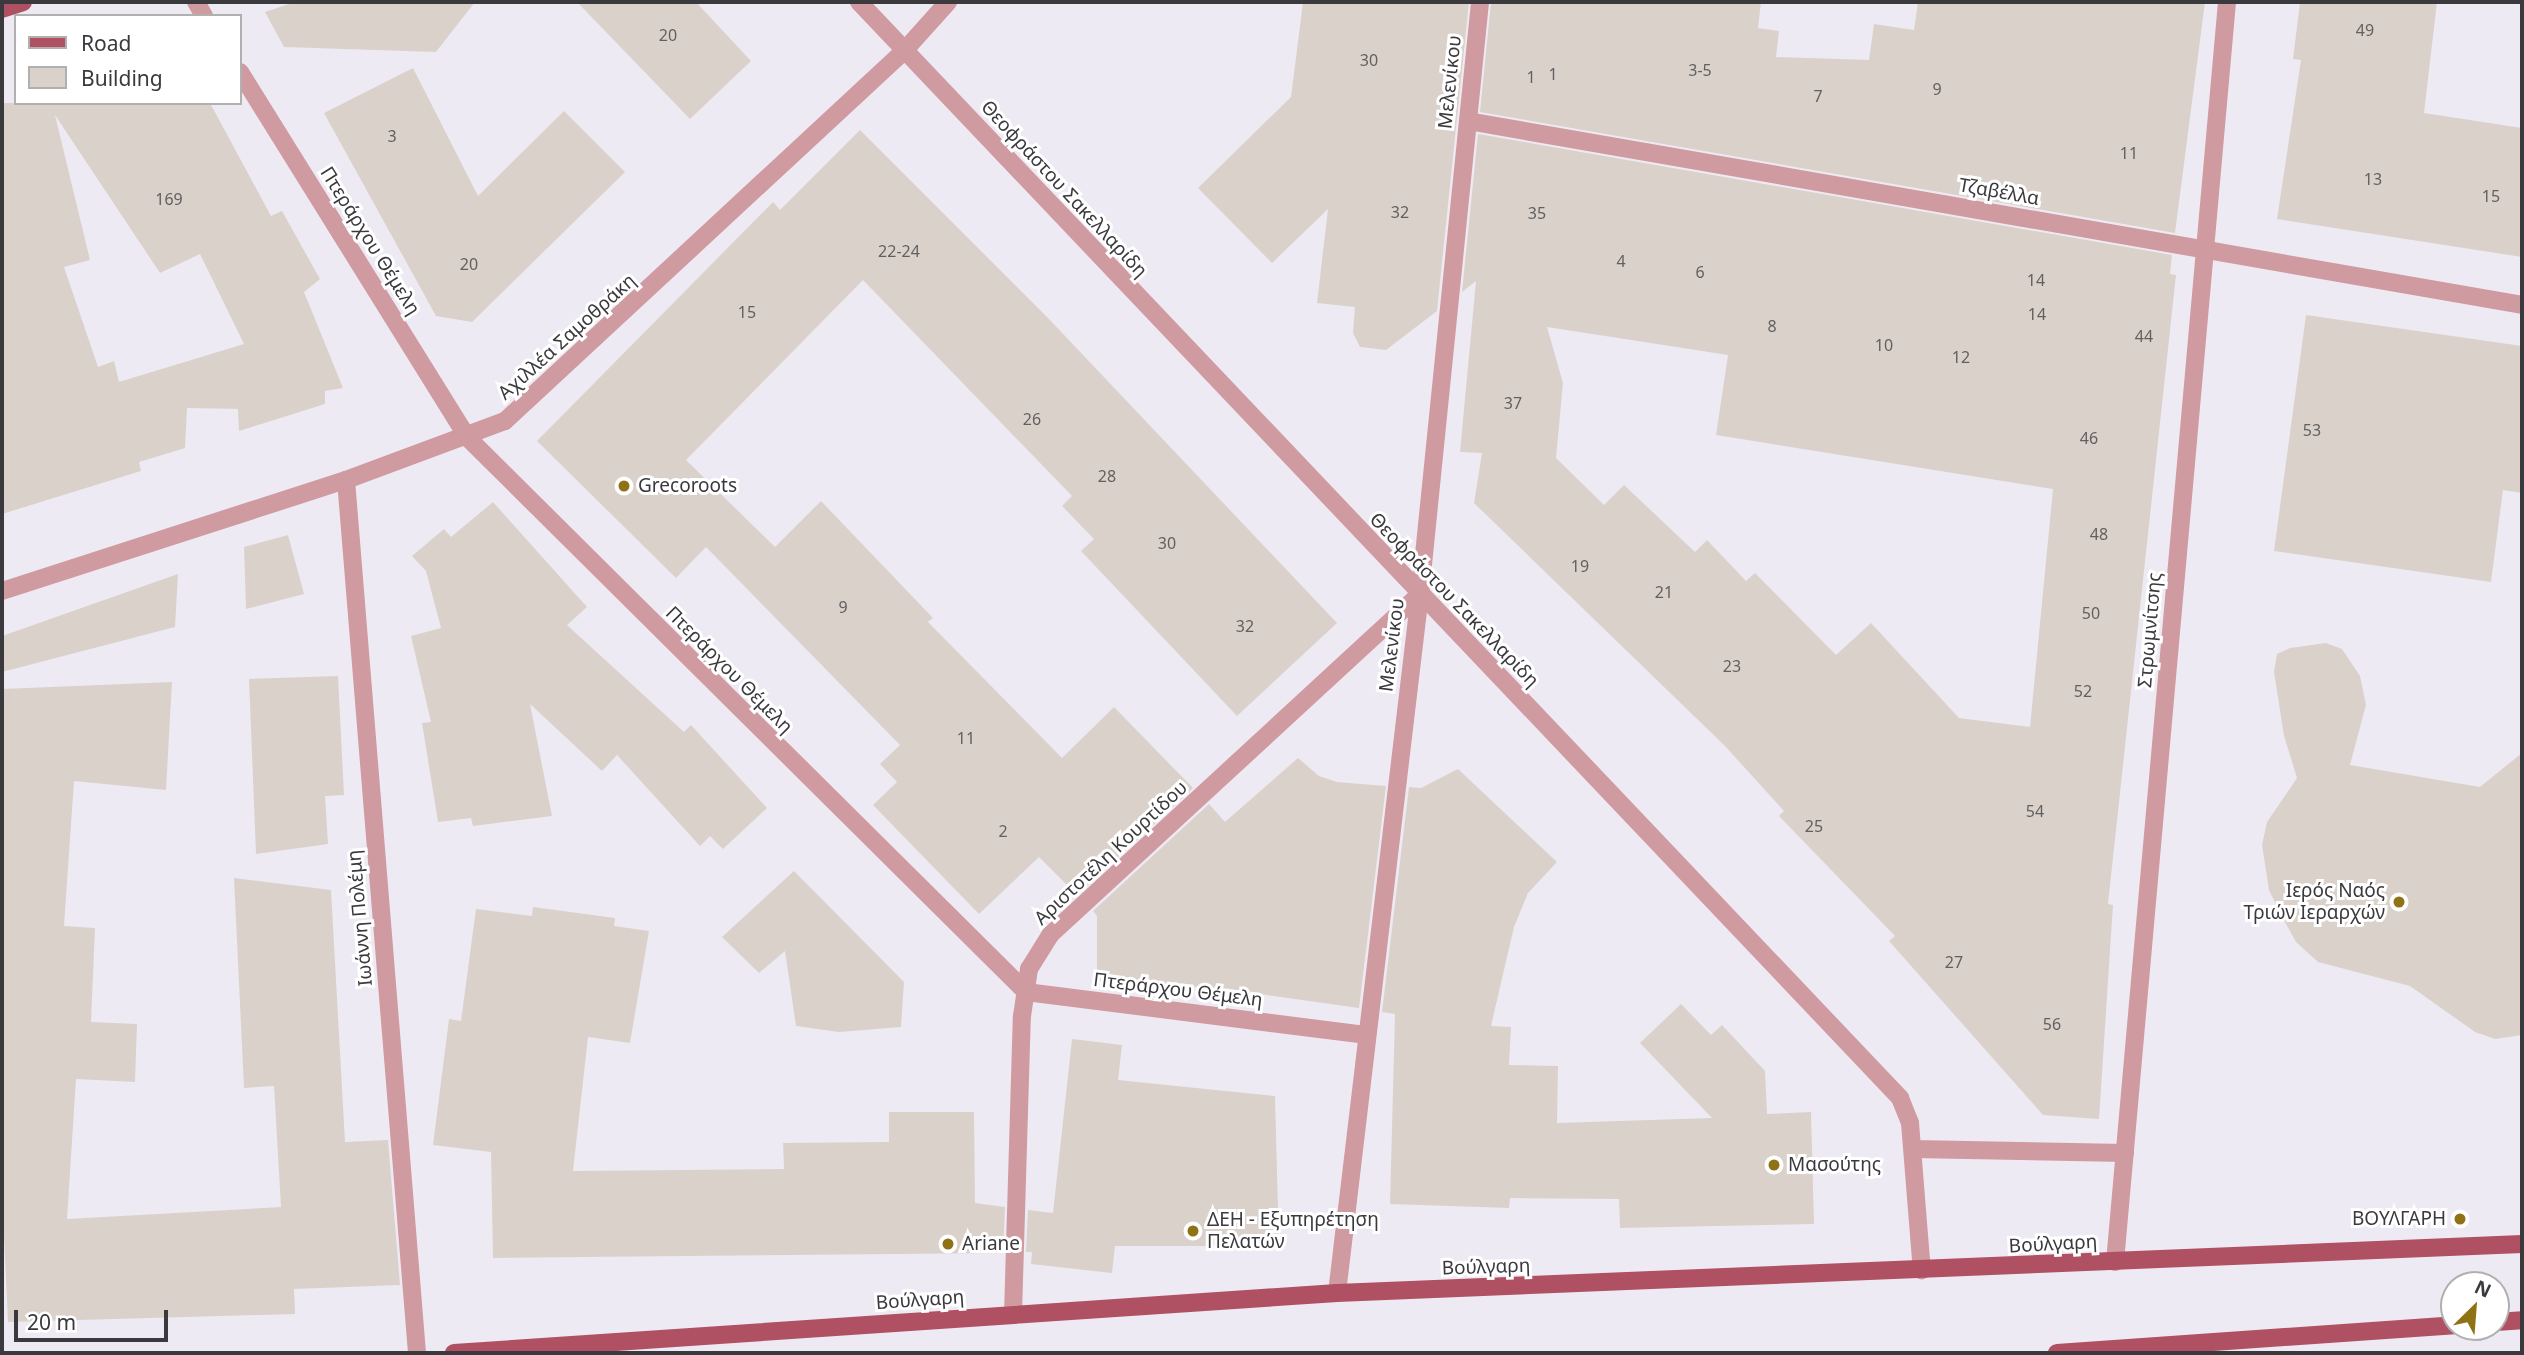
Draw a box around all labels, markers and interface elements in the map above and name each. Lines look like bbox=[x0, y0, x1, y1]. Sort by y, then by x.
legend bbox=[14, 14, 242, 105]
house number: 49 bbox=[2356, 20, 2374, 40]
house number: 20 bbox=[659, 25, 677, 45]
text: Road bbox=[81, 29, 131, 57]
street label: Μελενίκου bbox=[1434, 34, 1466, 130]
house number: 30 bbox=[1360, 50, 1378, 70]
house number: 3-5 bbox=[1688, 60, 1712, 80]
text: Building bbox=[81, 64, 163, 92]
house number: 1 bbox=[1548, 64, 1558, 84]
house number: 1 bbox=[1526, 67, 1536, 87]
house number: 9 bbox=[1932, 79, 1942, 99]
house number: 7 bbox=[1813, 86, 1823, 106]
street label: Θεοφράστου Σακελλαρίδη bbox=[976, 96, 1152, 282]
house number: 3 bbox=[387, 126, 397, 146]
house number: 11 bbox=[2120, 143, 2138, 163]
street label: Πτεράρχου Θέμελη bbox=[315, 163, 425, 319]
house number: 13 bbox=[2364, 169, 2382, 189]
street label: Τζαβέλλα bbox=[1957, 174, 2041, 210]
house number: 15 bbox=[2482, 186, 2500, 206]
house number: 169 bbox=[155, 189, 183, 209]
house number: 32 bbox=[1391, 202, 1409, 222]
house number: 35 bbox=[1528, 203, 1546, 223]
house number: 22-24 bbox=[878, 241, 920, 261]
house number: 4 bbox=[1616, 251, 1626, 271]
house number: 20 bbox=[460, 254, 478, 274]
house number: 6 bbox=[1695, 262, 1705, 282]
street label: Αχιλλέα Σαμοθράκη bbox=[494, 269, 640, 405]
house number: 14 bbox=[2027, 270, 2045, 290]
house number: 15 bbox=[738, 302, 756, 322]
house number: 14 bbox=[2028, 304, 2046, 324]
house number: 8 bbox=[1767, 316, 1777, 336]
house number: 44 bbox=[2135, 326, 2153, 346]
house number: 10 bbox=[1875, 335, 1893, 355]
house number: 12 bbox=[1952, 347, 1970, 367]
house number: 37 bbox=[1504, 393, 1522, 413]
house number: 26 bbox=[1023, 409, 1041, 429]
house number: 53 bbox=[2303, 420, 2321, 440]
house number: 46 bbox=[2080, 428, 2098, 448]
house number: 28 bbox=[1098, 466, 1116, 486]
place label: Grecoroots bbox=[638, 475, 737, 497]
marker: Grecoroots bbox=[616, 478, 632, 494]
street label: Θεοφράστου Σακελλαρίδη bbox=[1365, 508, 1543, 692]
house number: 48 bbox=[2090, 524, 2108, 544]
house number: 30 bbox=[1158, 533, 1176, 553]
house number: 19 bbox=[1571, 556, 1589, 576]
street label: Στρωμνίτσης bbox=[2134, 571, 2166, 689]
house number: 21 bbox=[1655, 582, 1673, 602]
house number: 9 bbox=[838, 597, 848, 617]
street label: Μελενίκου bbox=[1375, 597, 1409, 693]
street label: Πτεράρχου Θέμελη bbox=[661, 602, 797, 738]
house number: 50 bbox=[2082, 603, 2100, 623]
house number: 32 bbox=[1236, 616, 1254, 636]
house number: 23 bbox=[1723, 656, 1741, 676]
house number: 52 bbox=[2074, 681, 2092, 701]
house number: 11 bbox=[957, 728, 975, 748]
street label: Αριστοτέλη Κουρτίδου bbox=[1030, 776, 1192, 930]
house number: 54 bbox=[2026, 801, 2044, 821]
house number: 25 bbox=[1805, 816, 1823, 836]
house number: 2 bbox=[998, 821, 1008, 841]
street label: Ιωάννη Πολέμη bbox=[343, 849, 377, 987]
place label: Ιερός Ναός Τριών Ιεραρχών bbox=[2244, 880, 2385, 924]
marker: Ιερός Ναός Τριών Ιεραρχών bbox=[2391, 894, 2407, 910]
house number: 27 bbox=[1945, 952, 1963, 972]
street label: Πτεράρχου Θέμελη bbox=[1092, 968, 1264, 1012]
house number: 56 bbox=[2043, 1014, 2061, 1034]
place label: Μασούτης bbox=[1788, 1154, 1881, 1176]
marker: Μασούτης bbox=[1766, 1157, 1782, 1173]
place label: ΒΟΥΛΓΑΡΗ bbox=[2352, 1208, 2446, 1230]
place label: ΔΕΗ - Εξυπηρέτηση Πελατών bbox=[1207, 1209, 1379, 1253]
marker: ΒΟΥΛΓΑΡΗ bbox=[2452, 1211, 2468, 1227]
marker: ΔΕΗ - Εξυπηρέτηση Πελατών bbox=[1185, 1223, 1201, 1239]
street label: Βούλγαρη bbox=[2008, 1230, 2098, 1258]
place label: Ariane bbox=[962, 1233, 1020, 1255]
marker: Ariane bbox=[940, 1236, 956, 1252]
street label: Βούλγαρη bbox=[1441, 1254, 1531, 1280]
north arrow bbox=[2440, 1271, 2510, 1341]
text: N bbox=[2471, 1274, 2496, 1304]
street label: Βούλγαρη bbox=[875, 1286, 965, 1314]
scale bar bbox=[18, 1296, 172, 1340]
text: 20 m bbox=[27, 1308, 76, 1336]

